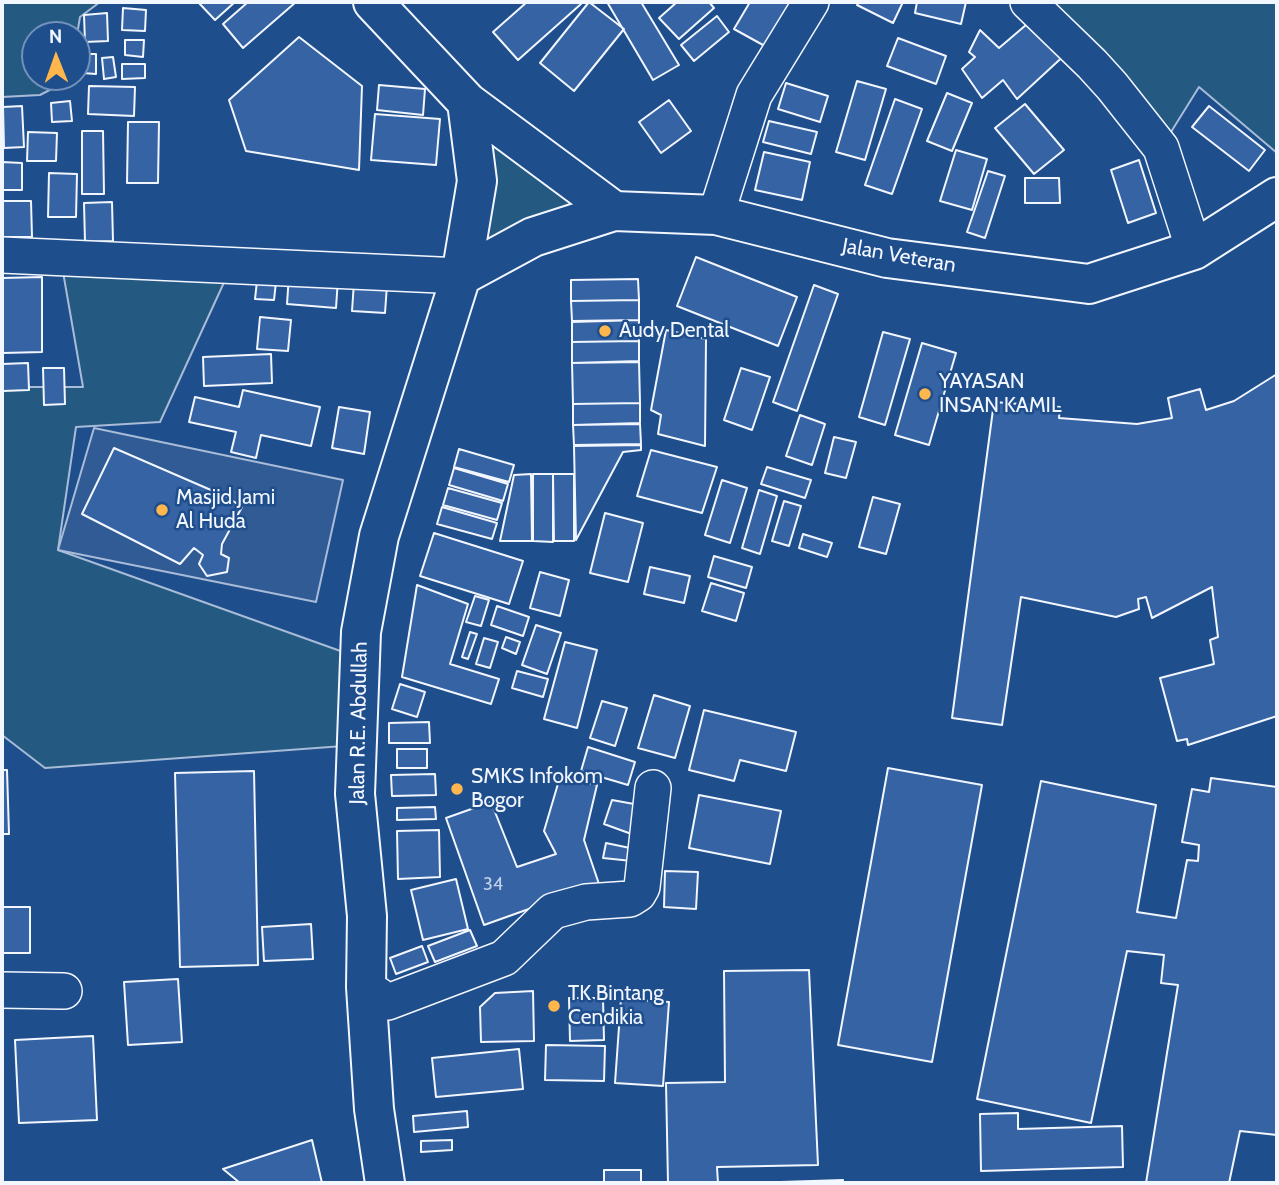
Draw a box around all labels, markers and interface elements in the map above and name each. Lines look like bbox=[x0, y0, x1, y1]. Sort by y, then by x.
north arrow bbox=[21, 21, 91, 91]
text: N bbox=[49, 25, 63, 48]
street label: Jalan Veteran bbox=[840, 234, 958, 278]
place label: Audy Dental bbox=[619, 318, 729, 344]
marker: Audy Dental bbox=[597, 323, 613, 339]
place label: YAYASAN INSAN KAMIL bbox=[939, 369, 1061, 419]
marker: YAYASAN INSAN KAMIL bbox=[917, 386, 933, 402]
place label: Masjid Jami Al Huda bbox=[176, 485, 275, 535]
marker: Masjid Jami Al Huda bbox=[154, 502, 170, 518]
street label: Jalan R.E. Abdullah bbox=[345, 641, 373, 805]
place label: SMKS Infokom Bogor bbox=[471, 764, 603, 814]
marker: SMKS Infokom Bogor bbox=[449, 781, 465, 797]
house number: 34 bbox=[483, 874, 503, 896]
place label: TK Bintang Cendikia bbox=[568, 981, 664, 1031]
marker: TK Bintang Cendikia bbox=[546, 998, 562, 1014]

